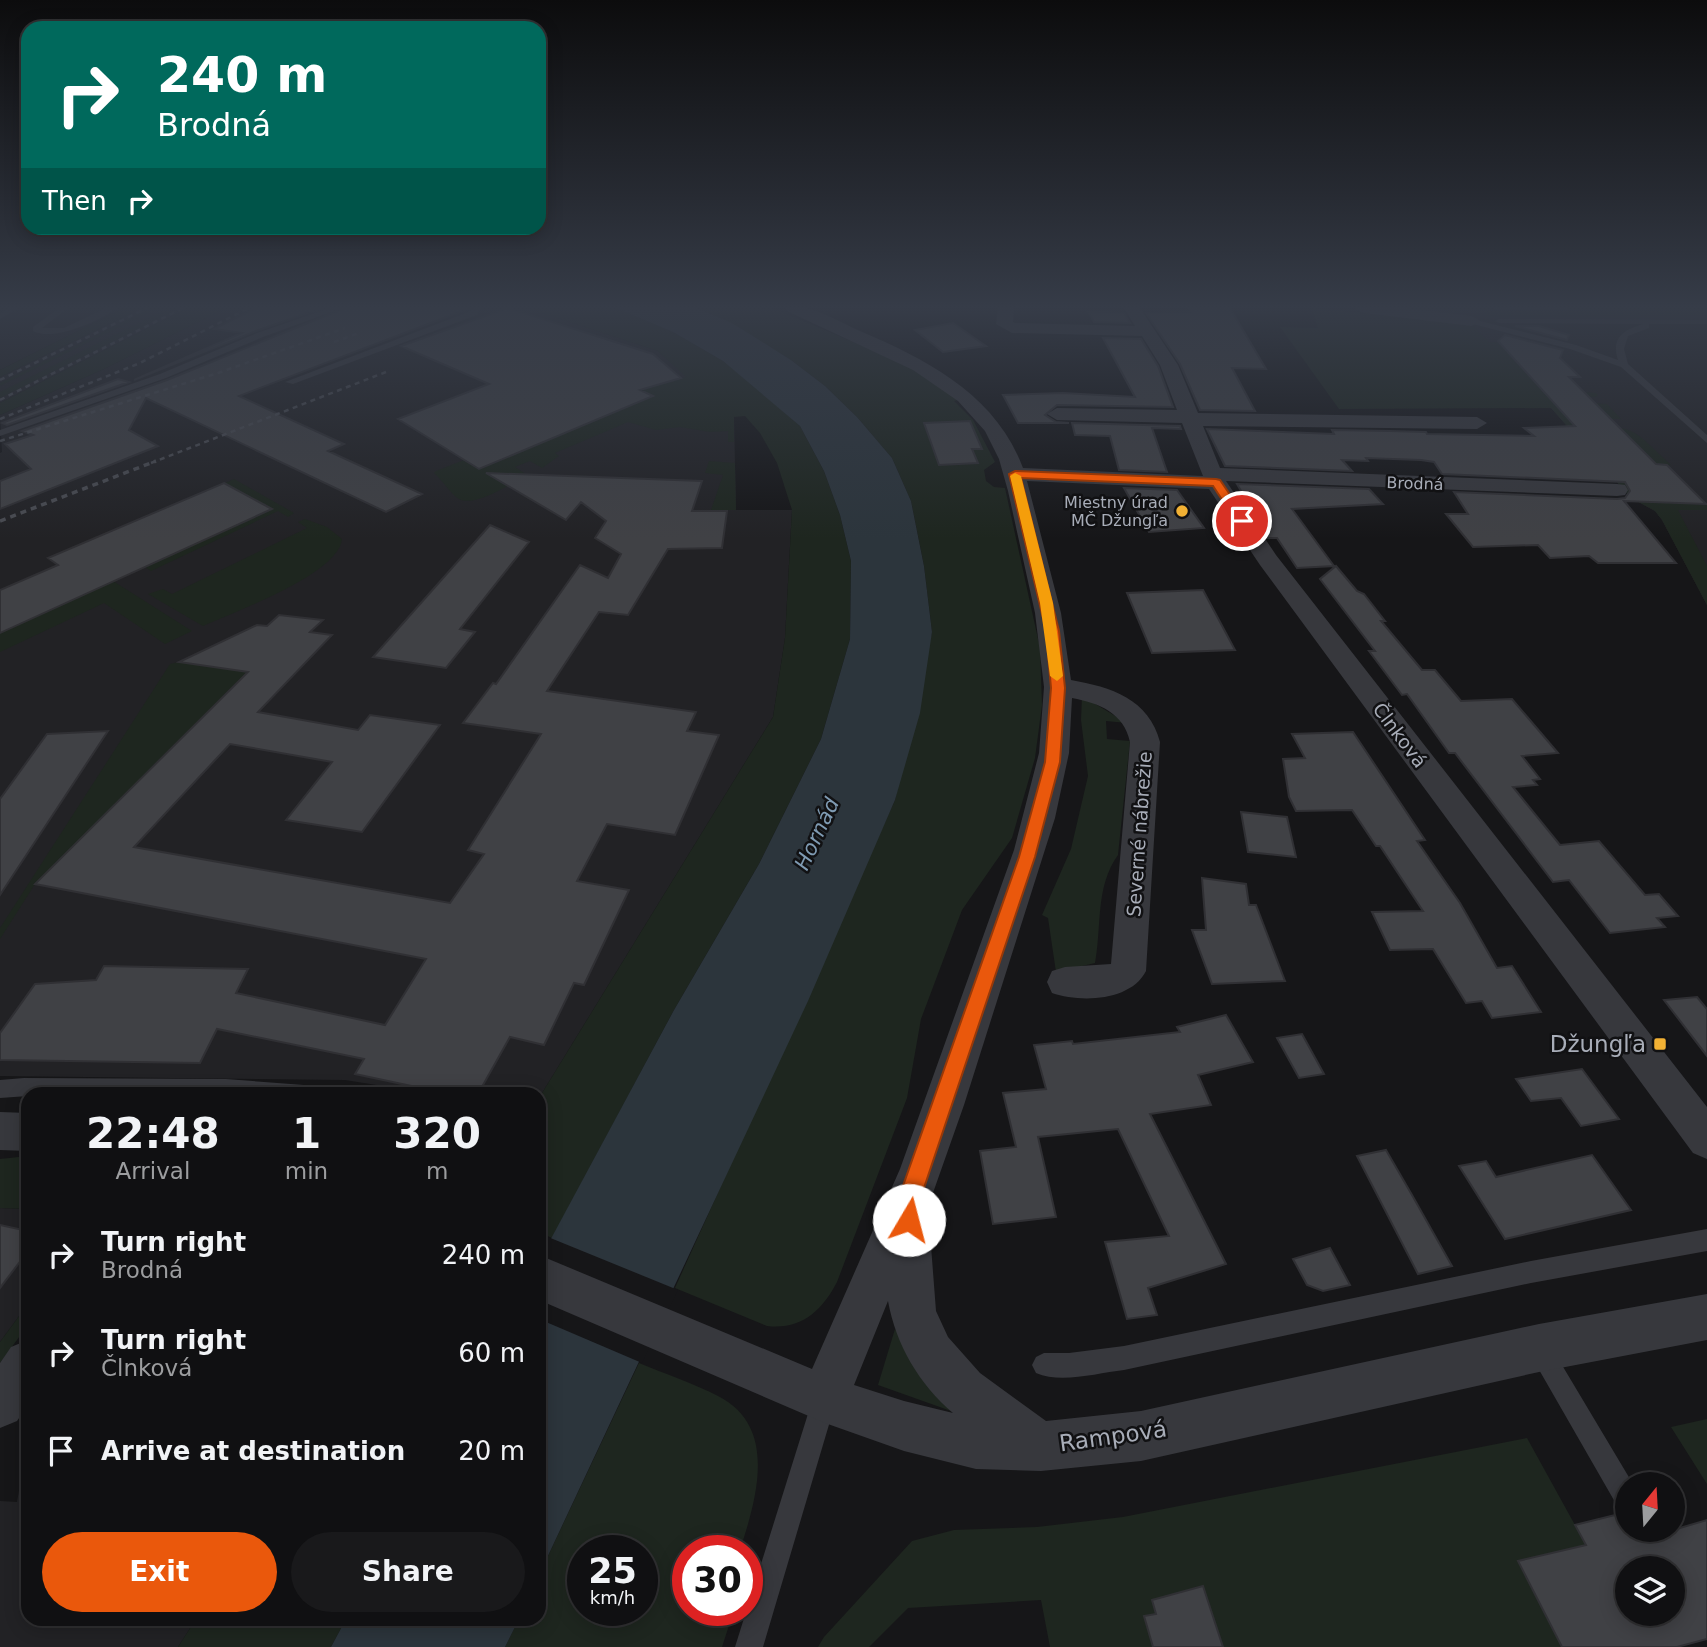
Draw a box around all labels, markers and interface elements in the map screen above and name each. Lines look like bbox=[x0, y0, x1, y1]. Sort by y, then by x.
text: 240 m bbox=[157, 47, 327, 104]
icon: right bbox=[42, 49, 133, 140]
text: Brodná bbox=[157, 106, 271, 144]
icon: right bbox=[121, 182, 159, 220]
text: Then bbox=[42, 186, 107, 216]
street label: Brodná bbox=[1386, 473, 1444, 494]
pin bbox=[1212, 491, 1272, 551]
place label: Miestny úrad MČ Džungľa bbox=[1064, 493, 1168, 530]
icon: arrive bbox=[1223, 502, 1261, 540]
marker: Miestny úrad MČ Džungľa bbox=[1174, 503, 1190, 519]
street label: Člnková bbox=[1369, 698, 1432, 772]
street label: Severné nábrežie bbox=[1122, 751, 1156, 917]
water label: Hornád bbox=[790, 794, 844, 874]
place label: Džungľa bbox=[1550, 1031, 1646, 1057]
marker: Džungľa bbox=[1652, 1036, 1668, 1052]
text: 22:48 bbox=[86, 1109, 220, 1158]
text: 1 bbox=[292, 1109, 321, 1158]
text: 320 bbox=[393, 1109, 481, 1158]
text: Arrival bbox=[116, 1158, 190, 1184]
text: min bbox=[285, 1158, 328, 1184]
text: m bbox=[426, 1158, 448, 1184]
position arrow bbox=[872, 1183, 946, 1257]
text: Turn right bbox=[101, 1227, 246, 1257]
icon: right bbox=[42, 1236, 80, 1274]
text: 240 m bbox=[442, 1240, 525, 1270]
text: Brodná bbox=[101, 1257, 183, 1283]
text: Turn right bbox=[101, 1325, 246, 1355]
icon: right bbox=[42, 1334, 80, 1372]
text: 60 m bbox=[458, 1338, 525, 1368]
text: Člnková bbox=[101, 1355, 192, 1381]
street label: Rampová bbox=[1058, 1416, 1168, 1456]
icon: arrive bbox=[42, 1432, 80, 1470]
text: Arrive at destination bbox=[101, 1436, 405, 1466]
text: 20 m bbox=[458, 1436, 525, 1466]
north arrow bbox=[1615, 1472, 1685, 1542]
map controls bbox=[1615, 1472, 1685, 1626]
button: Exit bbox=[42, 1532, 277, 1612]
button: Share bbox=[291, 1532, 525, 1612]
speed limit sign: 30 bbox=[672, 1535, 763, 1626]
text: 25 bbox=[588, 1551, 637, 1591]
button: layers bbox=[1615, 1556, 1685, 1626]
text: km/h bbox=[590, 1587, 635, 1608]

